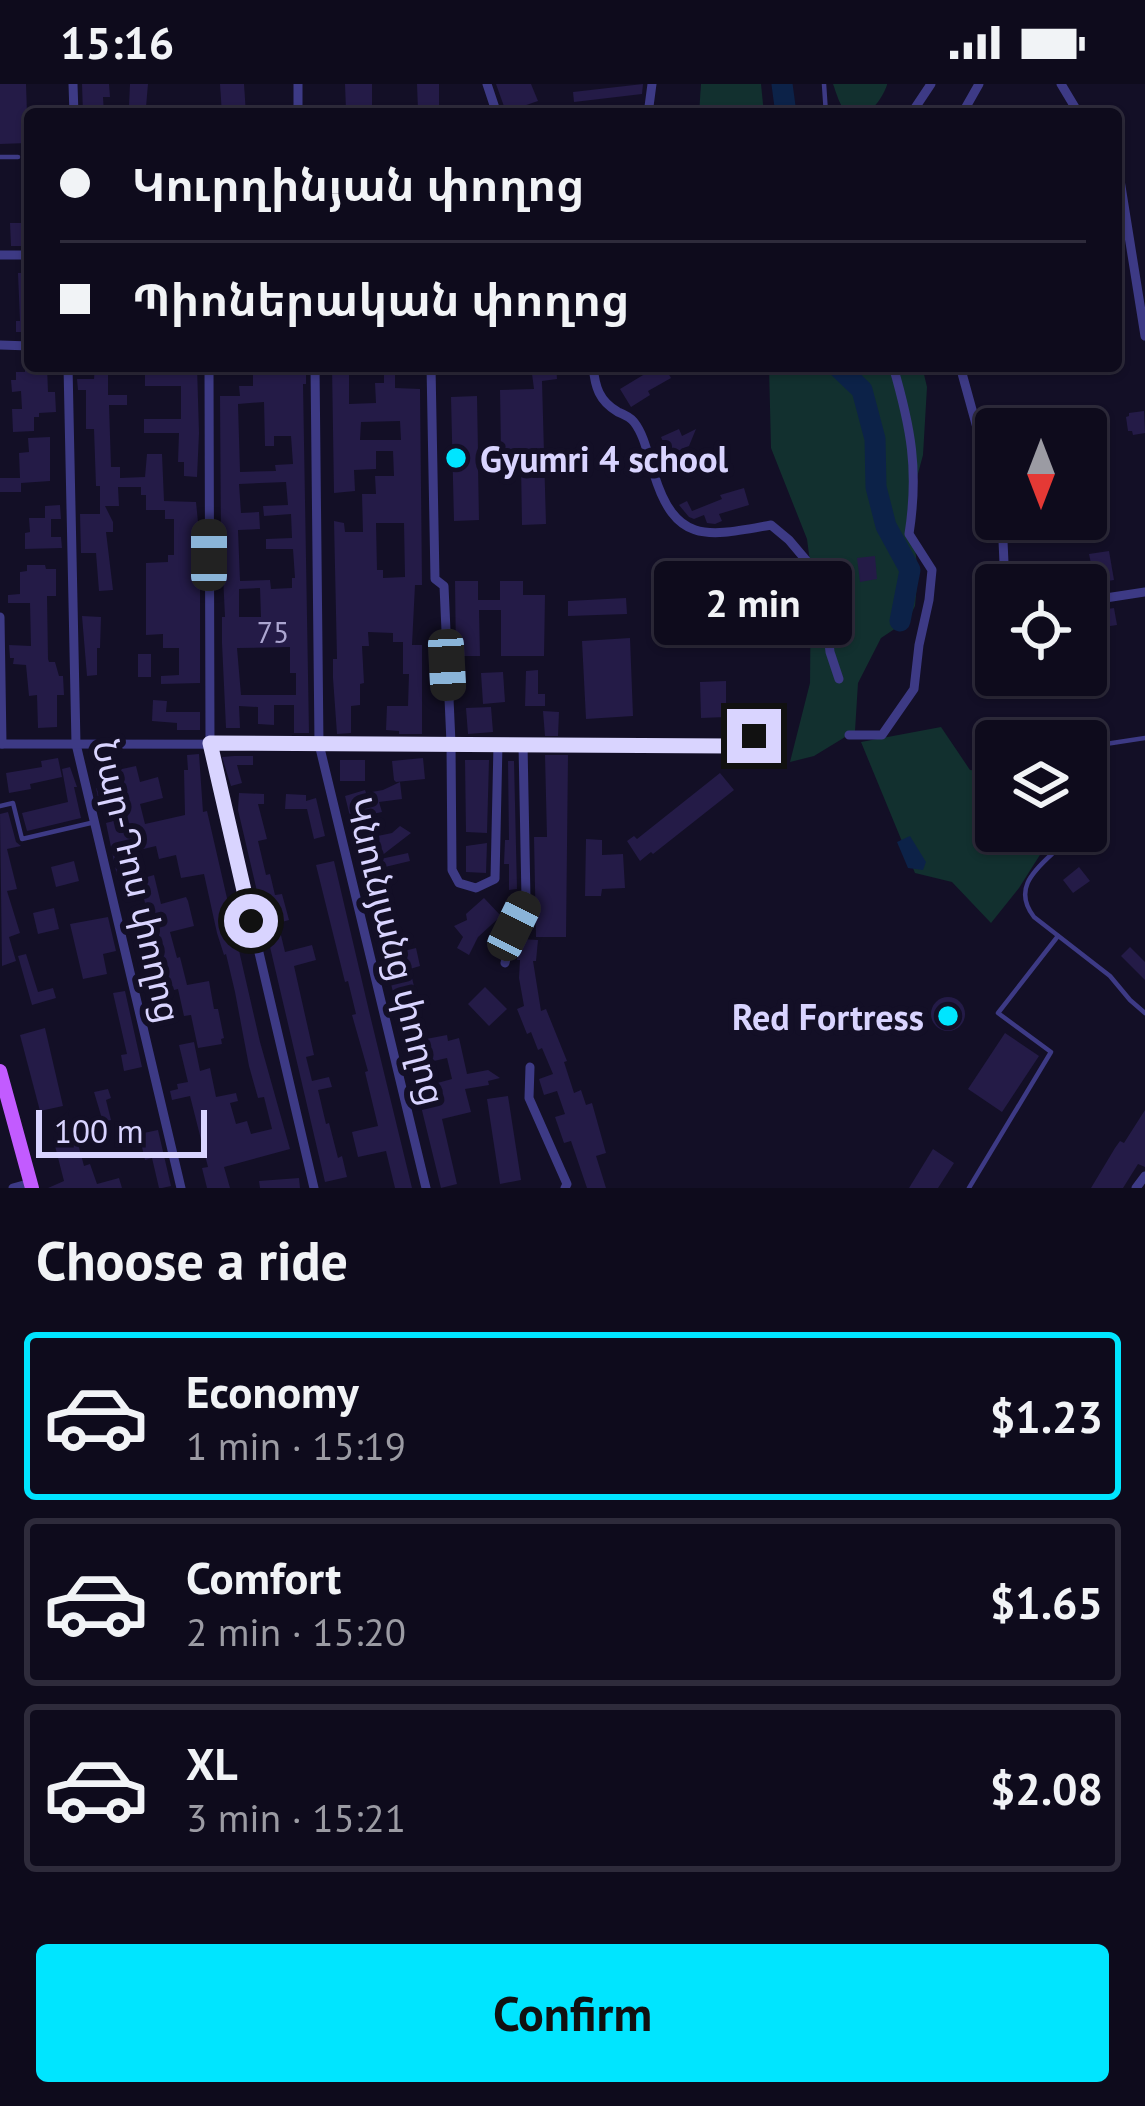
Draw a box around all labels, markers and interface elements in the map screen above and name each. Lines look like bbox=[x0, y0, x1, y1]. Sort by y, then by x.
text: 15:16 bbox=[60, 13, 174, 71]
text: Կուրղինյան փողոց bbox=[132, 155, 585, 213]
text: Պիոներական փողոց bbox=[132, 270, 630, 328]
north arrow bbox=[975, 408, 1107, 540]
map controls bbox=[975, 408, 1107, 852]
place label: Gyumri 4 school bbox=[480, 435, 728, 482]
marker: Gyumri 4 school bbox=[443, 445, 469, 471]
car bbox=[191, 519, 227, 591]
callout: 2 min bbox=[655, 562, 853, 646]
button: locate bbox=[975, 564, 1107, 696]
text: 2 min bbox=[705, 577, 801, 628]
house number: 75 bbox=[257, 612, 289, 651]
car bbox=[427, 628, 467, 702]
route end bbox=[727, 709, 781, 763]
button: layers bbox=[975, 720, 1107, 852]
street label: Նար-Դոս փողոց bbox=[83, 735, 193, 1027]
street label: Կնունյանց փողոց bbox=[336, 792, 458, 1110]
car bbox=[482, 886, 546, 966]
route start bbox=[224, 894, 278, 948]
place label: Red Fortress bbox=[732, 993, 924, 1040]
marker: Red Fortress bbox=[935, 1003, 961, 1029]
scale bar bbox=[36, 1104, 207, 1157]
text: 100 m bbox=[54, 1109, 144, 1152]
text: Choose a ride bbox=[36, 1225, 348, 1295]
icon: car bbox=[42, 1362, 150, 1470]
text: Economy bbox=[186, 1362, 359, 1420]
text: $1.23 bbox=[990, 1387, 1103, 1445]
text: 1 min · 15:19 bbox=[186, 1420, 406, 1471]
icon: car bbox=[42, 1548, 150, 1656]
text: Comfort bbox=[186, 1548, 341, 1606]
text: $1.65 bbox=[990, 1573, 1103, 1631]
text: 2 min · 15:20 bbox=[186, 1606, 406, 1657]
icon: car bbox=[42, 1734, 150, 1842]
text: XL bbox=[186, 1734, 238, 1792]
text: $2.08 bbox=[990, 1759, 1103, 1817]
text: 3 min · 15:21 bbox=[186, 1792, 406, 1843]
button: Confirm bbox=[36, 1944, 1109, 2082]

